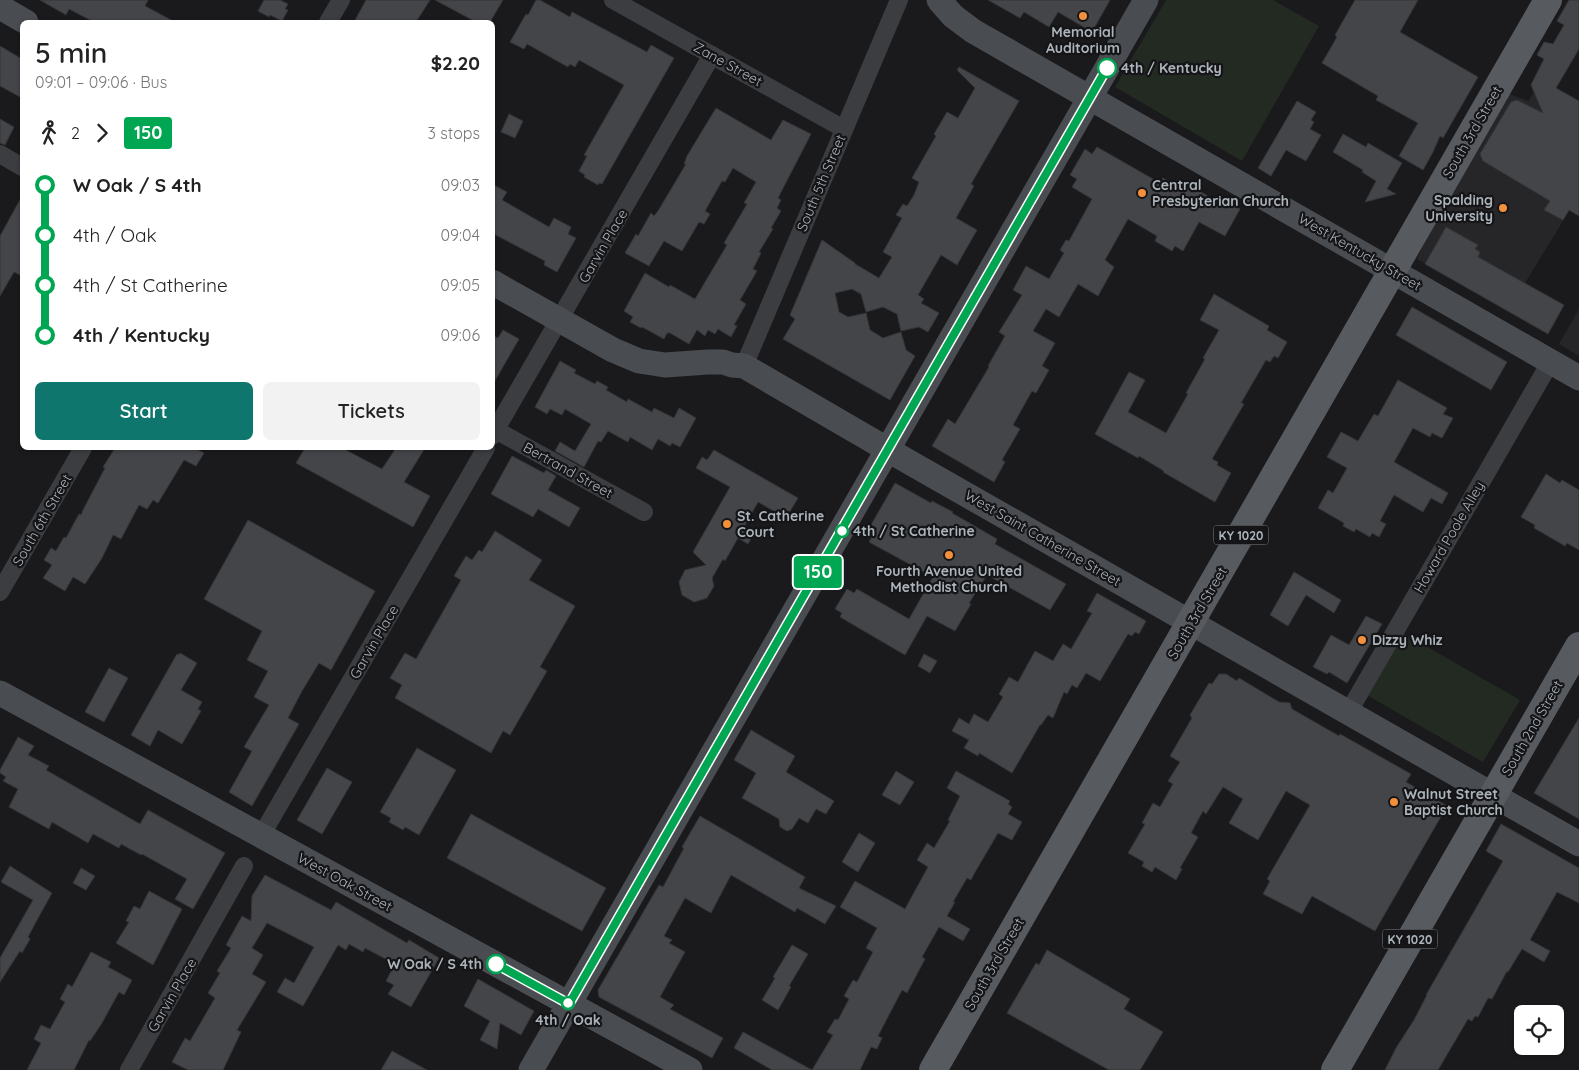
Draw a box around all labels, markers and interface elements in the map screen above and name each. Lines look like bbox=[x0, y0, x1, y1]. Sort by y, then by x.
marker: Memorial Auditorium bbox=[1077, 10, 1089, 22]
place label: Memorial Auditorium bbox=[1046, 23, 1120, 57]
text: 5 min bbox=[35, 35, 107, 70]
street label: Zane Street bbox=[691, 38, 766, 90]
text: $2.20 bbox=[431, 51, 480, 75]
marker: 4th / Kentucky bbox=[1097, 58, 1117, 78]
place label: 4th / Kentucky bbox=[1121, 59, 1222, 77]
text: 09:01 – 09:06 · Bus bbox=[35, 72, 167, 92]
street label: South 3rd Street bbox=[1438, 82, 1506, 181]
icon: walk bbox=[35, 119, 63, 147]
icon: forward bbox=[88, 119, 116, 147]
text: 150 bbox=[134, 121, 162, 144]
text: 2 bbox=[71, 123, 80, 143]
text: 3 stops bbox=[428, 123, 480, 143]
street label: South 5th Street bbox=[793, 132, 850, 234]
text: W Oak / S 4th bbox=[73, 173, 202, 197]
text: 09:03 bbox=[441, 175, 480, 195]
place label: Central Presbyterian Church bbox=[1152, 176, 1289, 210]
marker: Central Presbyterian Church bbox=[1136, 187, 1148, 199]
place label: Spalding University bbox=[1425, 191, 1493, 225]
marker: Spalding University bbox=[1497, 202, 1509, 214]
street label: Garvin Place bbox=[575, 206, 631, 286]
street label: West Kentucky Street bbox=[1295, 209, 1425, 295]
text: 4th / Oak bbox=[73, 223, 157, 247]
text: 09:04 bbox=[441, 225, 480, 245]
text: 4th / St Catherine bbox=[73, 273, 228, 297]
text: 09:05 bbox=[440, 275, 480, 295]
text: 4th / Kentucky bbox=[73, 323, 210, 347]
text: 09:06 bbox=[440, 325, 480, 345]
button: Start bbox=[35, 382, 253, 440]
button: Tickets bbox=[263, 382, 480, 440]
street label: Bertrand Street bbox=[520, 438, 616, 502]
street label: South 6th Street bbox=[8, 471, 76, 569]
street label: Howard Poole Alley bbox=[1410, 478, 1488, 596]
street label: West Saint Catherine Street bbox=[962, 486, 1124, 590]
place label: St. Catherine Court bbox=[737, 507, 824, 541]
marker: St. Catherine Court bbox=[721, 518, 733, 530]
place label: 4th / St Catherine bbox=[853, 522, 975, 540]
marker: 4th / St Catherine bbox=[835, 524, 849, 538]
road number: KY 1020 bbox=[1214, 526, 1268, 544]
marker: Fourth Avenue United Methodist Church bbox=[943, 549, 955, 561]
line badge: 150 bbox=[789, 556, 847, 588]
text: 150 bbox=[804, 560, 832, 583]
place label: Fourth Avenue United Methodist Church bbox=[876, 562, 1022, 596]
street label: South 3rd Street bbox=[1163, 563, 1231, 662]
street label: Garvin Place bbox=[346, 602, 402, 682]
place label: Dizzy Whiz bbox=[1372, 631, 1443, 649]
marker: Dizzy Whiz bbox=[1356, 634, 1368, 646]
street label: South 2nd Street bbox=[1497, 677, 1567, 779]
place label: Walnut Street Baptist Church bbox=[1404, 785, 1503, 819]
marker: Walnut Street Baptist Church bbox=[1388, 796, 1400, 808]
street label: West Oak Street bbox=[295, 849, 396, 915]
street label: South 3rd Street bbox=[960, 914, 1028, 1013]
road number: KY 1020 bbox=[1382, 930, 1438, 949]
marker: W Oak / S 4th bbox=[486, 954, 506, 974]
street label: Garvin Place bbox=[144, 955, 200, 1035]
place label: W Oak / S 4th bbox=[387, 955, 482, 973]
marker: 4th / Oak bbox=[561, 996, 575, 1010]
map controls bbox=[1514, 1005, 1564, 1055]
button: locate bbox=[1514, 1005, 1564, 1055]
place label: 4th / Oak bbox=[535, 1011, 601, 1029]

